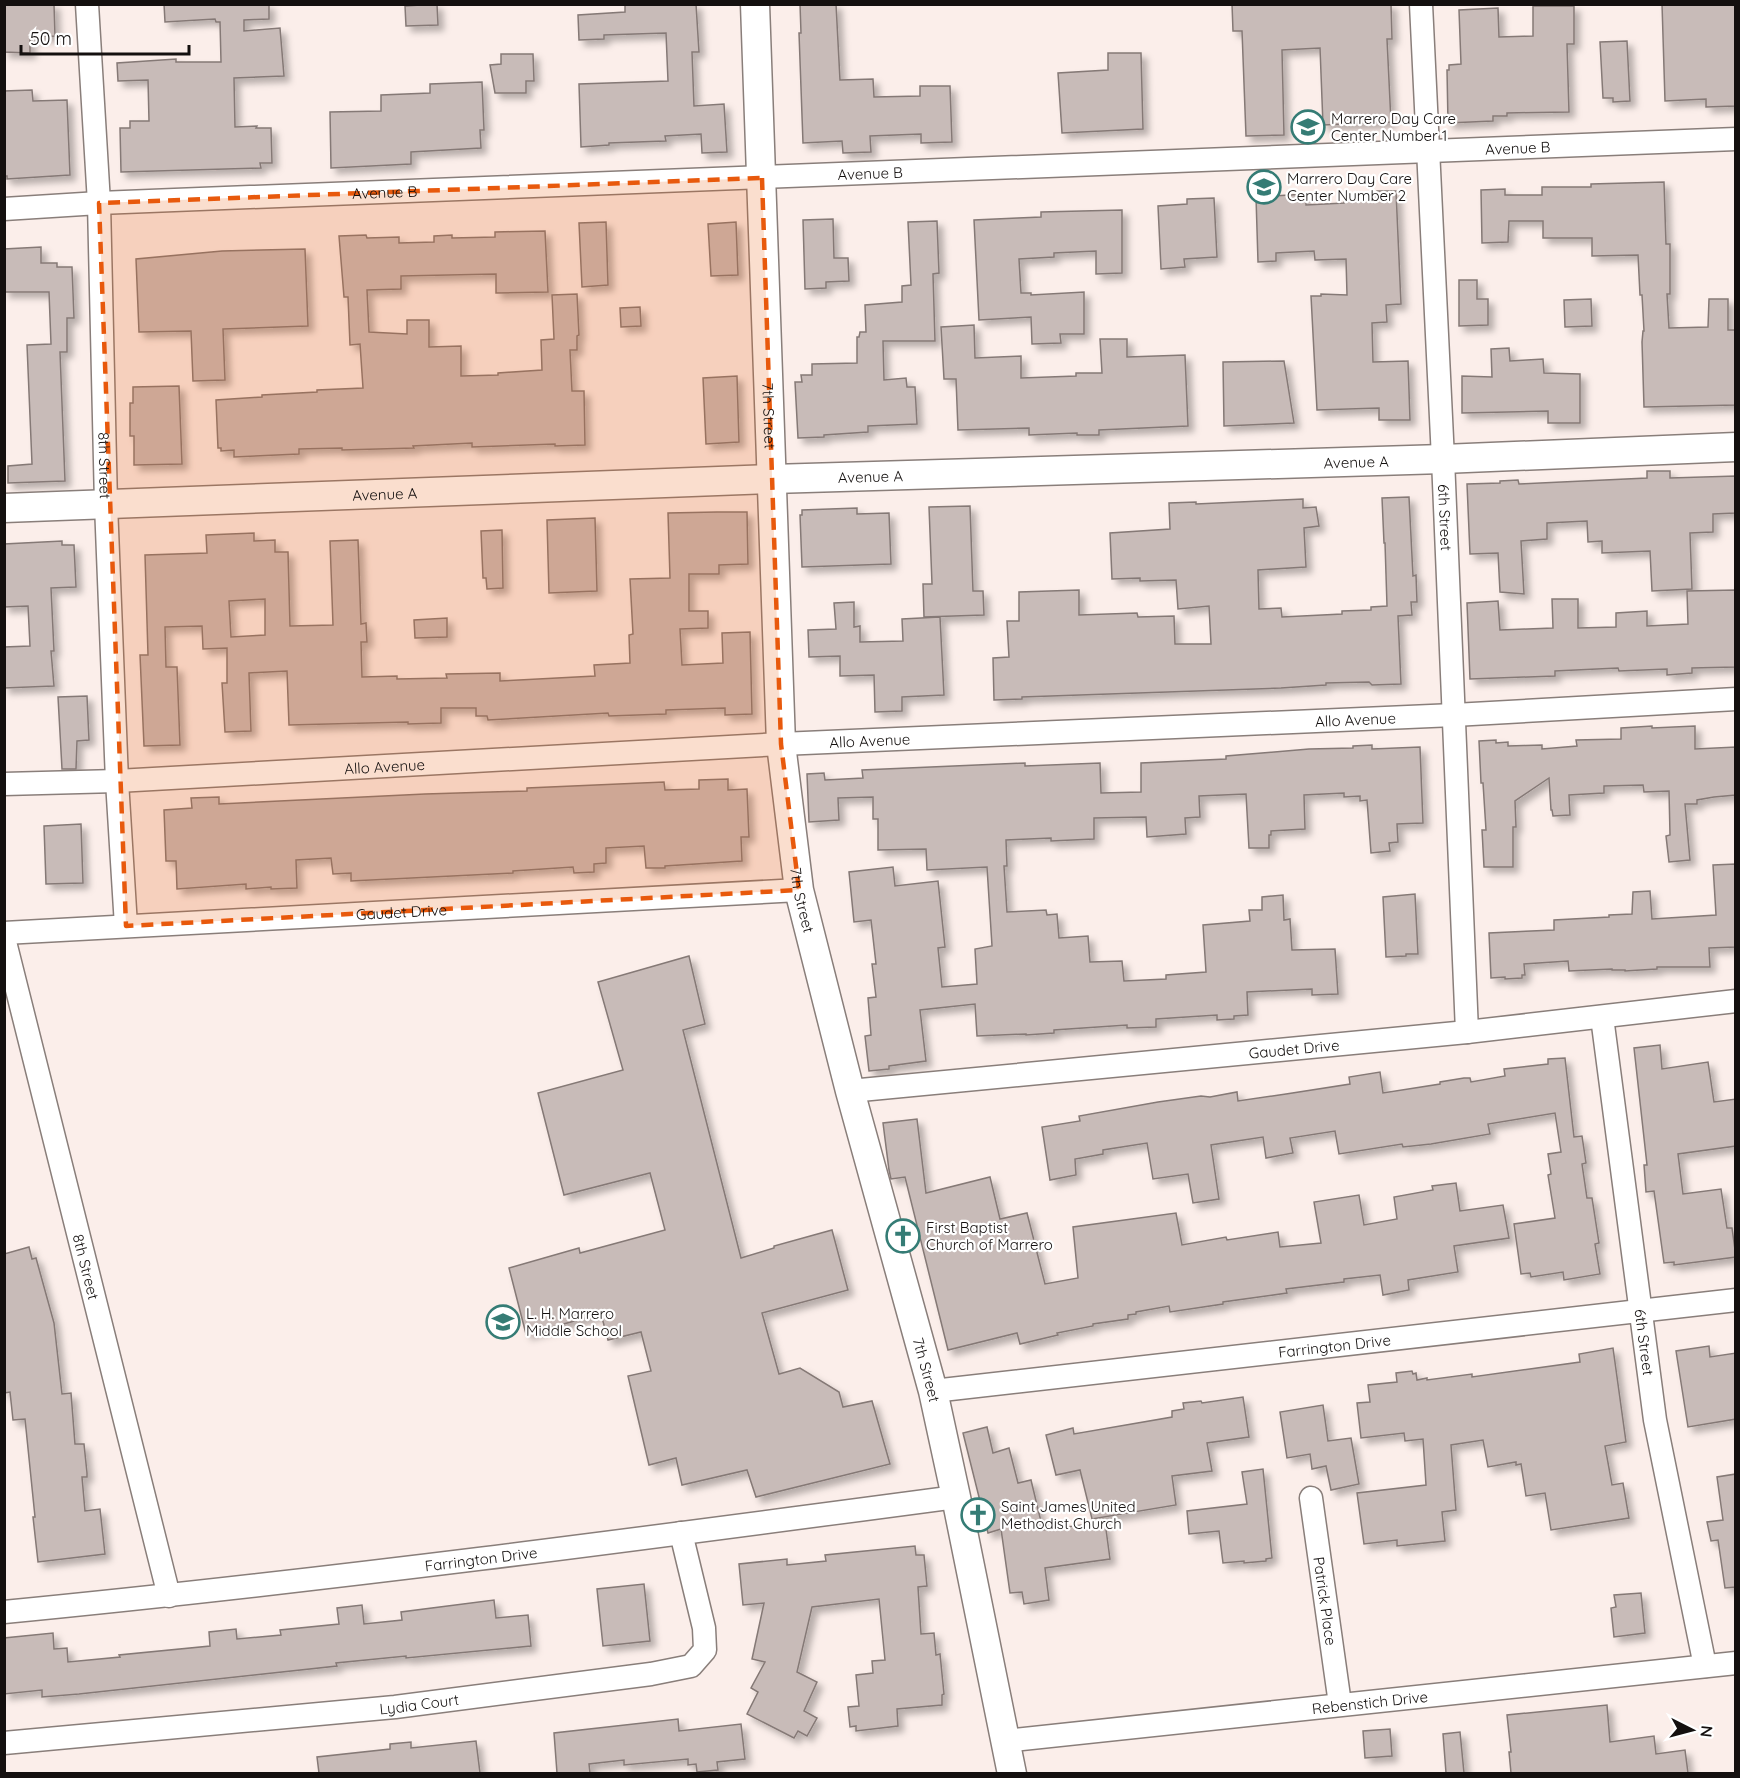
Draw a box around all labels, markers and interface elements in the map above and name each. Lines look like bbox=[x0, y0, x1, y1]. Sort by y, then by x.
scale bar bbox=[21, 18, 189, 56]
text: 50 m bbox=[30, 27, 72, 50]
school or university icon: Marrero Day Care Center Number 1 bbox=[1290, 109, 1326, 145]
place label: Marrero Day Care Center Number 1 bbox=[1331, 109, 1456, 145]
street label: Avenue B bbox=[1485, 137, 1551, 158]
street label: Avenue B bbox=[837, 162, 903, 184]
school or university icon: Marrero Day Care Center Number 2 bbox=[1246, 169, 1282, 205]
place label: Marrero Day Care Center Number 2 bbox=[1287, 169, 1412, 205]
street label: Avenue B bbox=[352, 181, 418, 203]
street label: 7th Street bbox=[759, 382, 780, 449]
street label: 8th Street bbox=[95, 432, 115, 499]
street label: Avenue A bbox=[1323, 451, 1389, 472]
street label: Avenue A bbox=[838, 466, 904, 487]
street label: Avenue A bbox=[352, 483, 418, 504]
street label: 6th Street bbox=[1435, 484, 1456, 551]
street label: Allo Avenue bbox=[1315, 708, 1396, 730]
street label: Allo Avenue bbox=[829, 729, 911, 751]
street label: Allo Avenue bbox=[344, 754, 426, 778]
street label: 7th Street bbox=[787, 866, 819, 935]
street label: Gaudet Drive bbox=[355, 900, 447, 923]
street label: Gaudet Drive bbox=[1248, 1035, 1340, 1062]
church icon: First Baptist Church of Marrero bbox=[885, 1218, 921, 1254]
place label: First Baptist Church of Marrero bbox=[926, 1218, 1053, 1254]
street label: 8th Street bbox=[69, 1232, 104, 1302]
school or university icon: L. H. Marrero Middle School bbox=[485, 1304, 521, 1340]
place label: L. H. Marrero Middle School bbox=[526, 1304, 622, 1340]
street label: 6th Street bbox=[1631, 1308, 1659, 1377]
street label: Farrington Drive bbox=[1277, 1330, 1392, 1361]
street label: 7th Street bbox=[909, 1335, 945, 1404]
church icon: Saint James United Methodist Church bbox=[960, 1497, 996, 1533]
place label: Saint James United Methodist Church bbox=[1001, 1497, 1136, 1533]
street label: Farrington Drive bbox=[424, 1542, 538, 1575]
street label: Patrick Place bbox=[1310, 1555, 1341, 1647]
street label: Rebenstich Drive bbox=[1311, 1686, 1429, 1718]
street label: Lydia Court bbox=[379, 1689, 460, 1718]
north arrow bbox=[1662, 1700, 1722, 1760]
text: N bbox=[1696, 1725, 1717, 1738]

